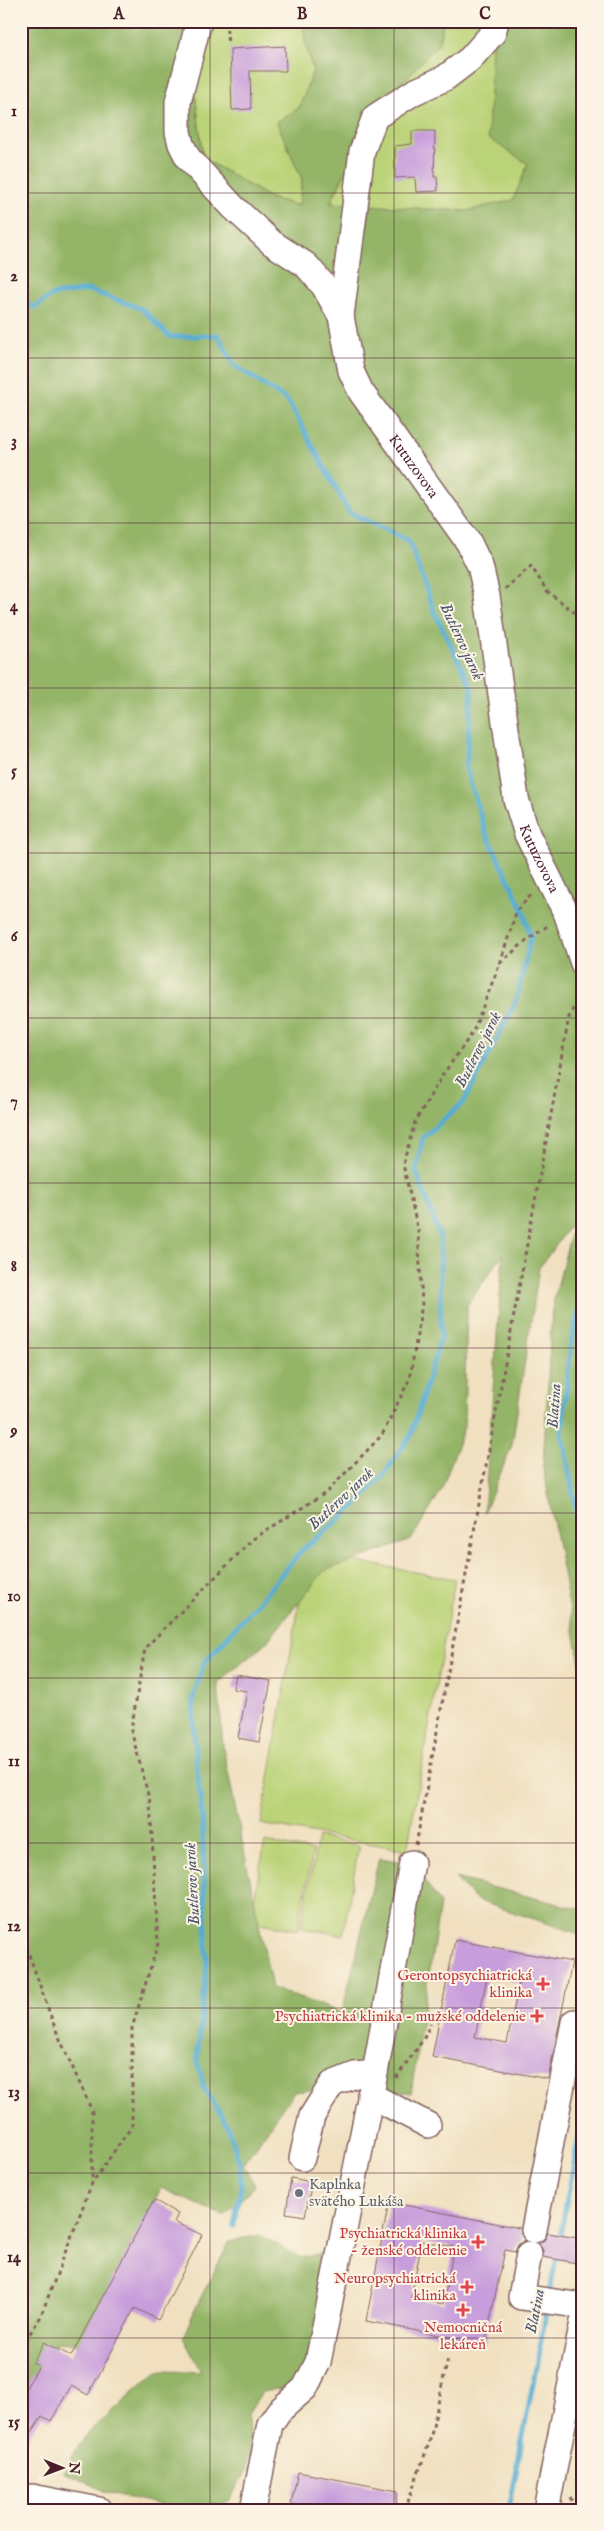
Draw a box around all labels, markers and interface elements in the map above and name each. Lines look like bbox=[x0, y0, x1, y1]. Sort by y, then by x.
text: A bbox=[113, 5, 126, 25]
text: B bbox=[297, 5, 308, 25]
text: C bbox=[479, 5, 491, 25]
text: 1 bbox=[11, 102, 17, 122]
text: 2 bbox=[10, 267, 18, 287]
street label: Kutuzovova bbox=[384, 431, 443, 502]
text: 3 bbox=[11, 432, 17, 452]
text: 4 bbox=[10, 597, 19, 617]
water label: Butlerov jarok bbox=[435, 600, 488, 684]
text: 5 bbox=[11, 762, 17, 782]
street label: Kutuzovova bbox=[515, 822, 564, 896]
text: 6 bbox=[11, 927, 19, 947]
water label: Butlerov jarok bbox=[451, 1008, 507, 1091]
text: 7 bbox=[10, 1092, 18, 1112]
text: 8 bbox=[11, 1257, 17, 1277]
water label: Blatina bbox=[543, 1383, 567, 1429]
text: 9 bbox=[10, 1422, 18, 1442]
water label: Butlerov jarok bbox=[304, 1464, 379, 1535]
text: 10 bbox=[7, 1587, 21, 1607]
text: 11 bbox=[8, 1752, 20, 1772]
water label: Butlerov jarok bbox=[181, 1842, 205, 1926]
text: 12 bbox=[7, 1917, 21, 1937]
place label: Gerontopsychiatrická klinika bbox=[397, 1966, 533, 2002]
marker: Gerontopsychiatrická klinika bbox=[536, 1977, 550, 1991]
place label: Psychiatrická klinika - mužské oddelenie bbox=[275, 2007, 526, 2026]
marker: Psychiatrická klinika - mužské oddelenie bbox=[530, 2009, 544, 2023]
text: 13 bbox=[8, 2083, 20, 2103]
place label: Kaplnka svätého Lukáša bbox=[309, 2175, 404, 2211]
marker: Kaplnka svätého Lukáša bbox=[293, 2187, 305, 2199]
place label: Psychiatrická klinika - ženské oddelenie bbox=[339, 2224, 468, 2260]
marker: Psychiatrická klinika - ženské oddelenie bbox=[471, 2235, 485, 2249]
text: 14 bbox=[7, 2248, 22, 2268]
place label: Neuropsychiatrická klinika bbox=[334, 2269, 457, 2305]
marker: Neuropsychiatrická klinika bbox=[460, 2280, 474, 2294]
water label: Blatina bbox=[522, 2287, 550, 2335]
marker: Nemocničná lekáreň bbox=[457, 2304, 469, 2316]
place label: Nemocničná lekáreň bbox=[424, 2318, 503, 2354]
text: 15 bbox=[8, 2413, 20, 2433]
north arrow bbox=[38, 2444, 88, 2494]
text: N bbox=[65, 2461, 83, 2474]

